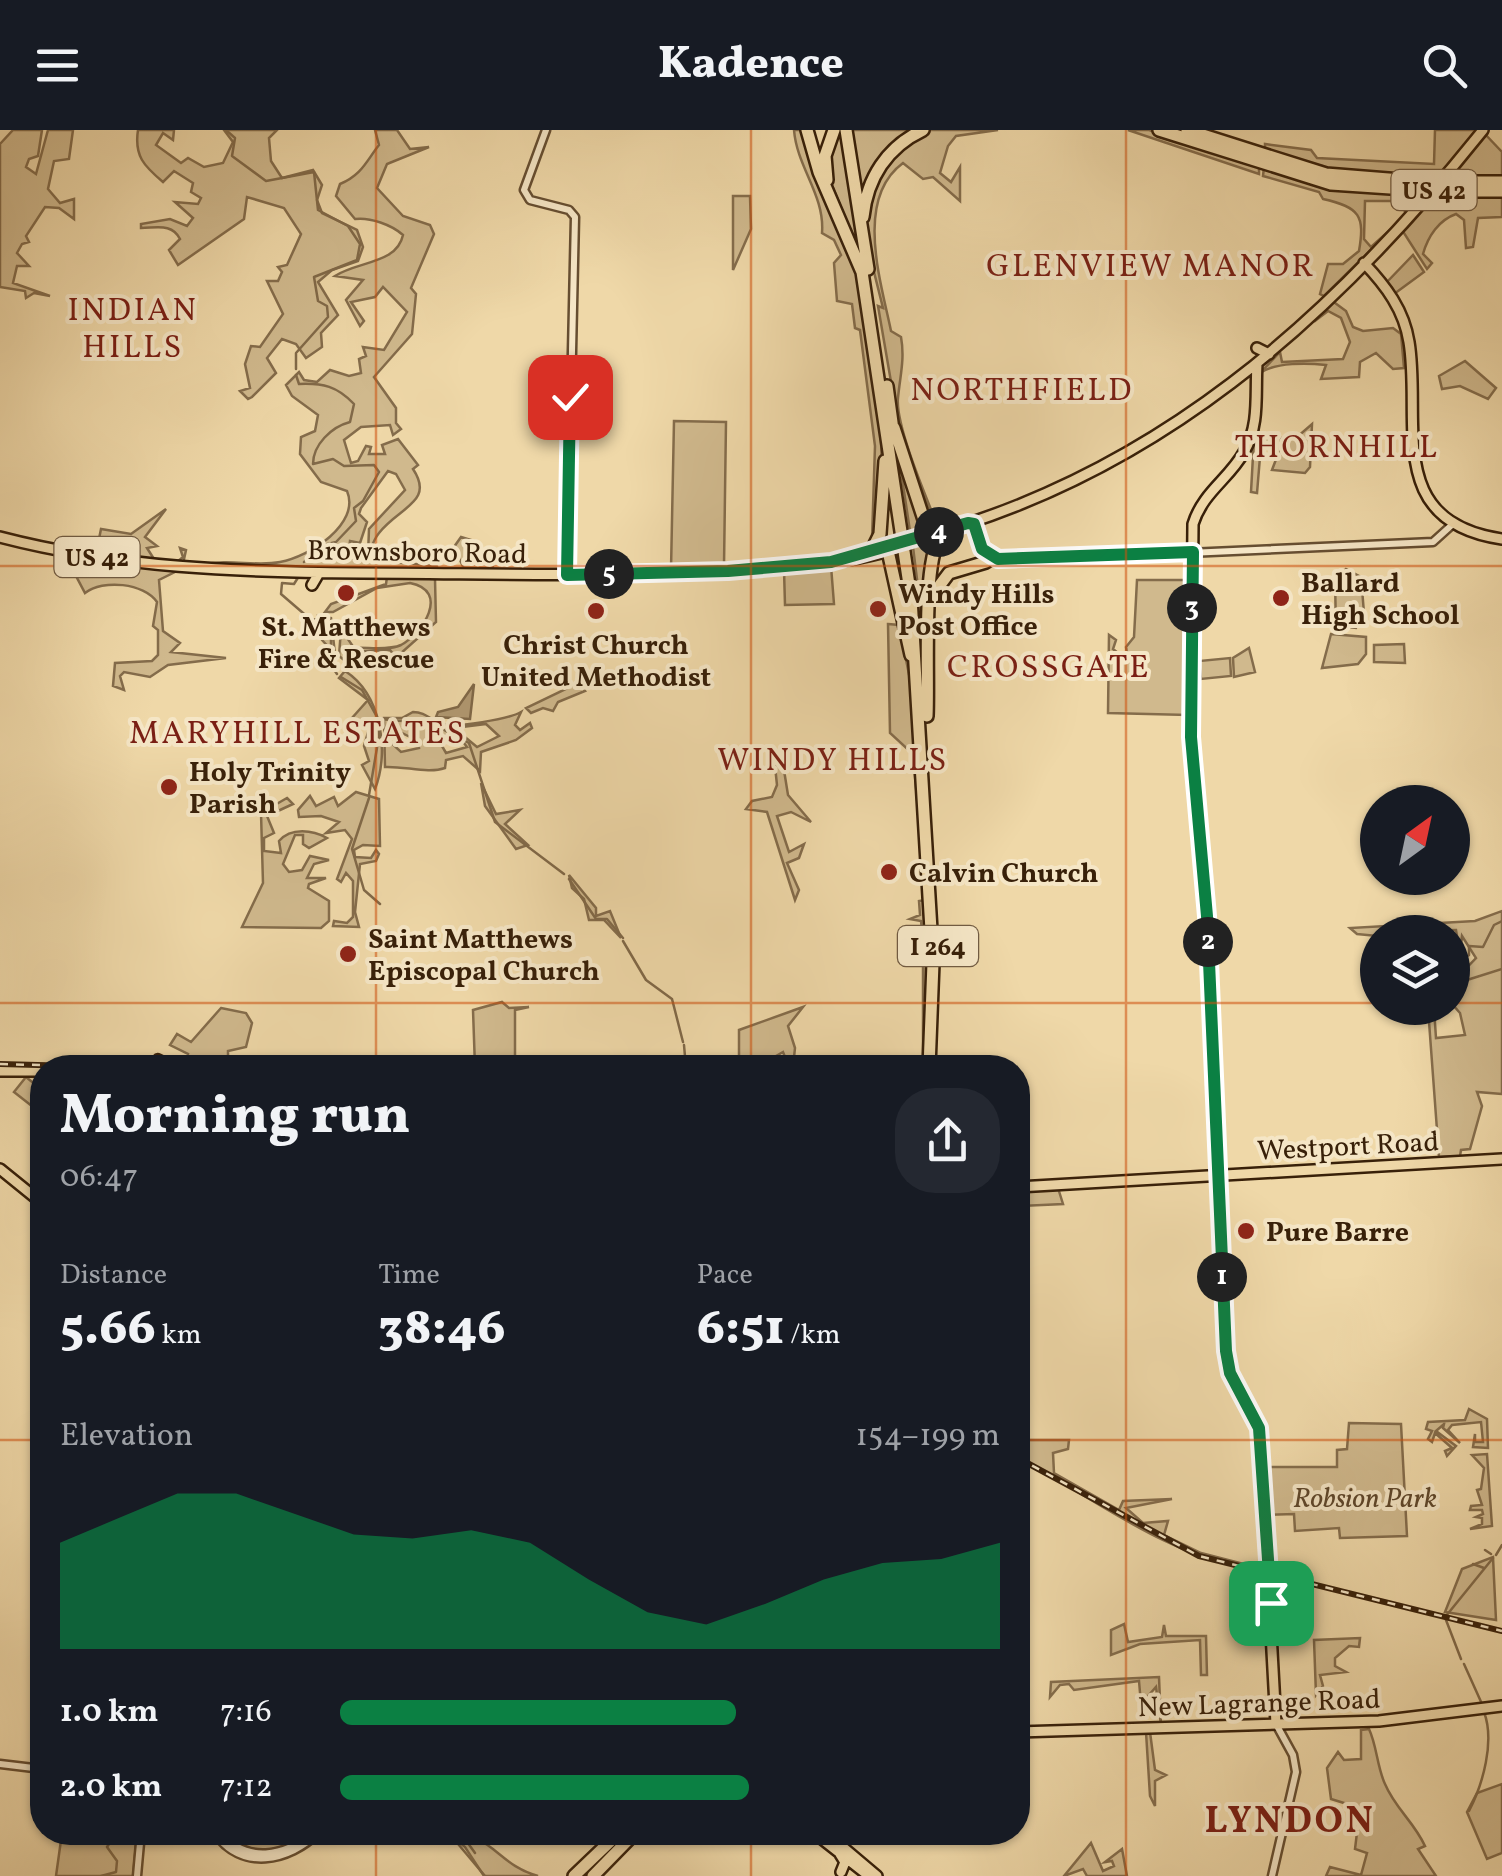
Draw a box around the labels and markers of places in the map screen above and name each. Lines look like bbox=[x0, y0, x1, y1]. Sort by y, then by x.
pin bbox=[528, 355, 613, 440]
pin: 4 bbox=[914, 507, 964, 557]
pin: 5 bbox=[584, 549, 634, 599]
place label: Ballard High School bbox=[1301, 565, 1460, 636]
place label: Windy Hills Post Office bbox=[898, 576, 1055, 647]
marker: St. Matthews Fire & Rescue bbox=[335, 582, 357, 604]
pin: 3 bbox=[1167, 583, 1217, 633]
marker: Ballard High School bbox=[1270, 587, 1292, 609]
marker: Windy Hills Post Office bbox=[867, 598, 889, 620]
marker: Christ Church United Methodist bbox=[585, 600, 607, 622]
place label: St. Matthews Fire & Rescue bbox=[258, 609, 434, 680]
place label: Christ Church United Methodist bbox=[481, 627, 711, 698]
place label: Holy Trinity Parish bbox=[189, 754, 351, 825]
marker: Holy Trinity Parish bbox=[158, 776, 180, 798]
place label: Calvin Church bbox=[909, 855, 1099, 894]
marker: Calvin Church bbox=[878, 861, 900, 883]
pin: 2 bbox=[1183, 917, 1233, 967]
place label: Saint Matthews Episcopal Church bbox=[368, 921, 600, 992]
marker: Saint Matthews Episcopal Church bbox=[337, 943, 359, 965]
place label: Pure Barre bbox=[1266, 1214, 1409, 1253]
marker: Pure Barre bbox=[1235, 1220, 1257, 1242]
pin: 1 bbox=[1197, 1252, 1247, 1302]
pin bbox=[1229, 1561, 1314, 1646]

